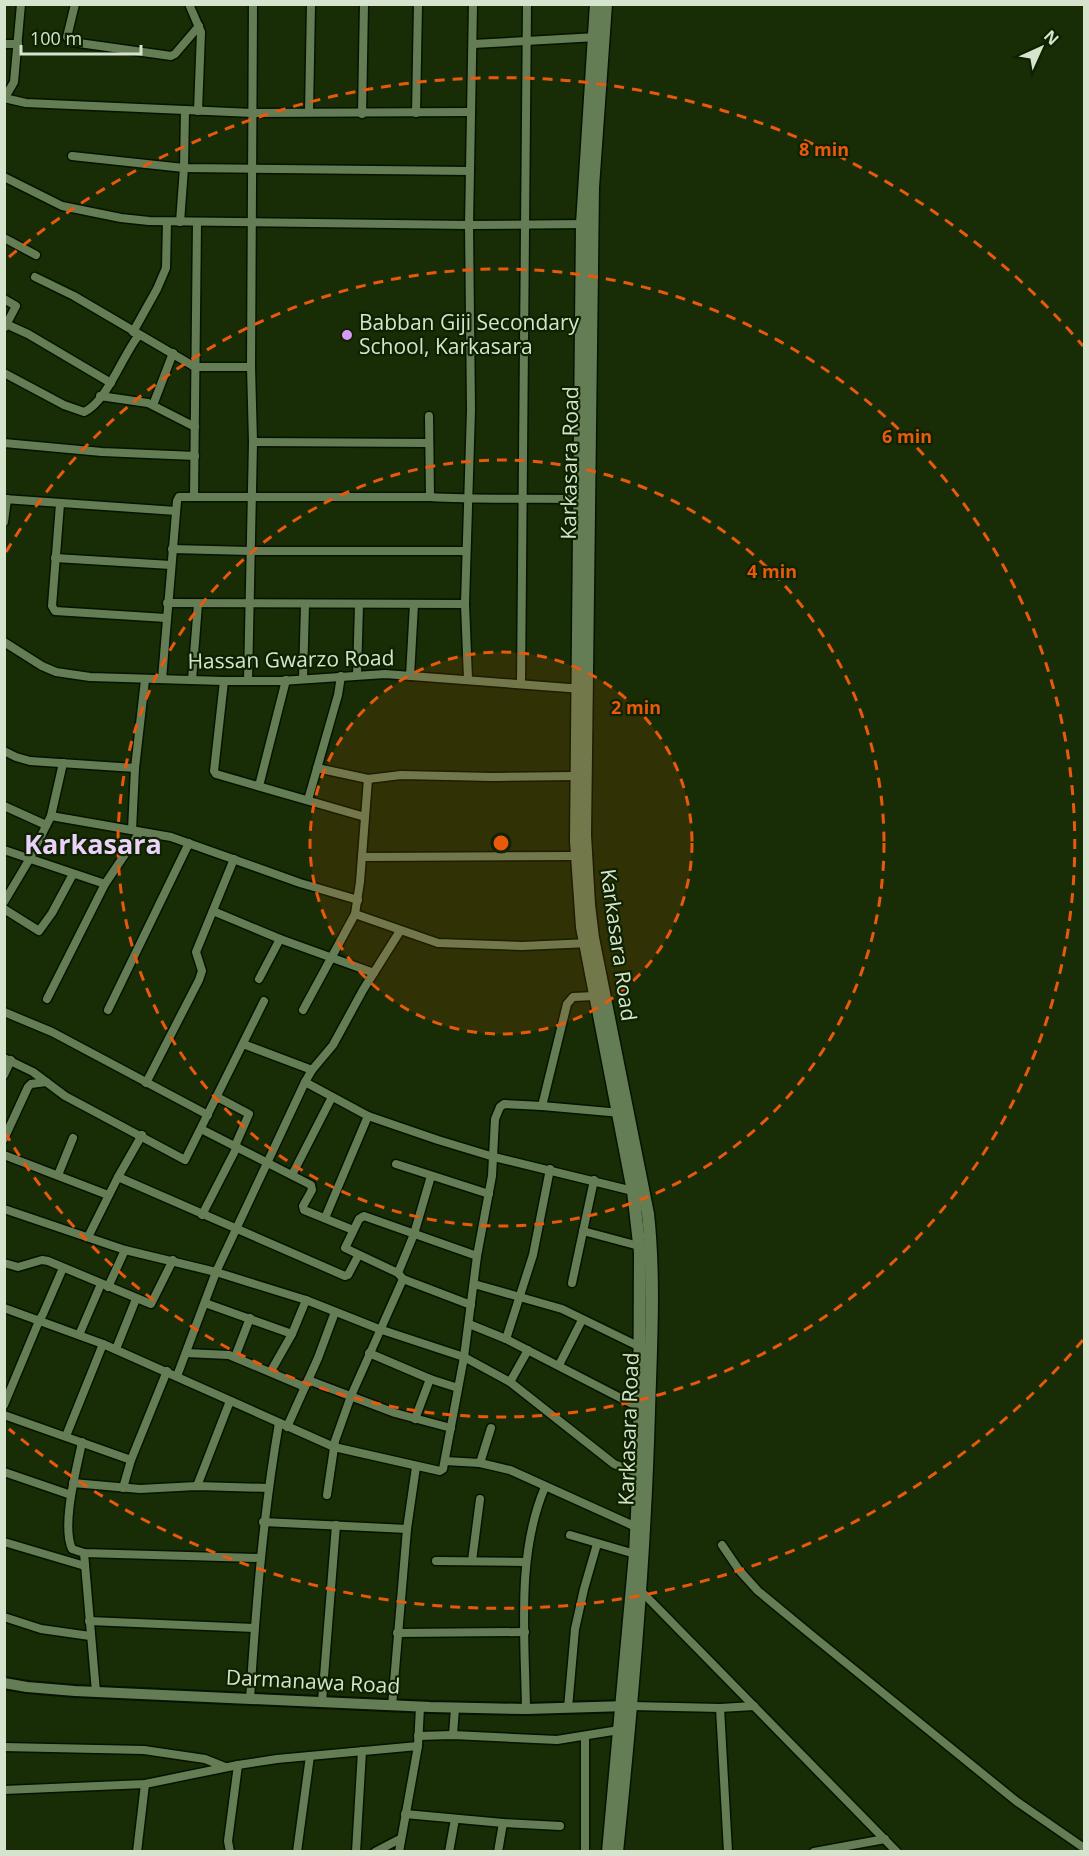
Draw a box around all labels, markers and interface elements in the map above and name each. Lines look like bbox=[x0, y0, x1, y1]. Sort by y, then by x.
scale bar bbox=[21, 18, 141, 56]
north arrow bbox=[1011, 18, 1071, 78]
text: N bbox=[1039, 25, 1064, 50]
text: 100 m bbox=[30, 26, 82, 50]
text: 8 min bbox=[799, 137, 849, 161]
place label: Babban Giji Secondary School, Karkasara bbox=[359, 308, 580, 360]
marker: Babban Giji Secondary School, Karkasara bbox=[340, 328, 354, 342]
street label: Karkasara Road bbox=[554, 386, 584, 540]
text: 6 min bbox=[882, 424, 932, 448]
text: 4 min bbox=[747, 559, 797, 583]
street label: Hassan Gwarzo Road bbox=[187, 643, 395, 675]
text: 2 min bbox=[611, 695, 661, 719]
district label: Karkasara bbox=[24, 825, 162, 862]
centre of rings bbox=[491, 833, 511, 853]
street label: Karkasara Road bbox=[594, 867, 644, 1023]
street label: Karkasara Road bbox=[611, 1352, 645, 1506]
street label: Darmanawa Road bbox=[225, 1662, 401, 1700]

